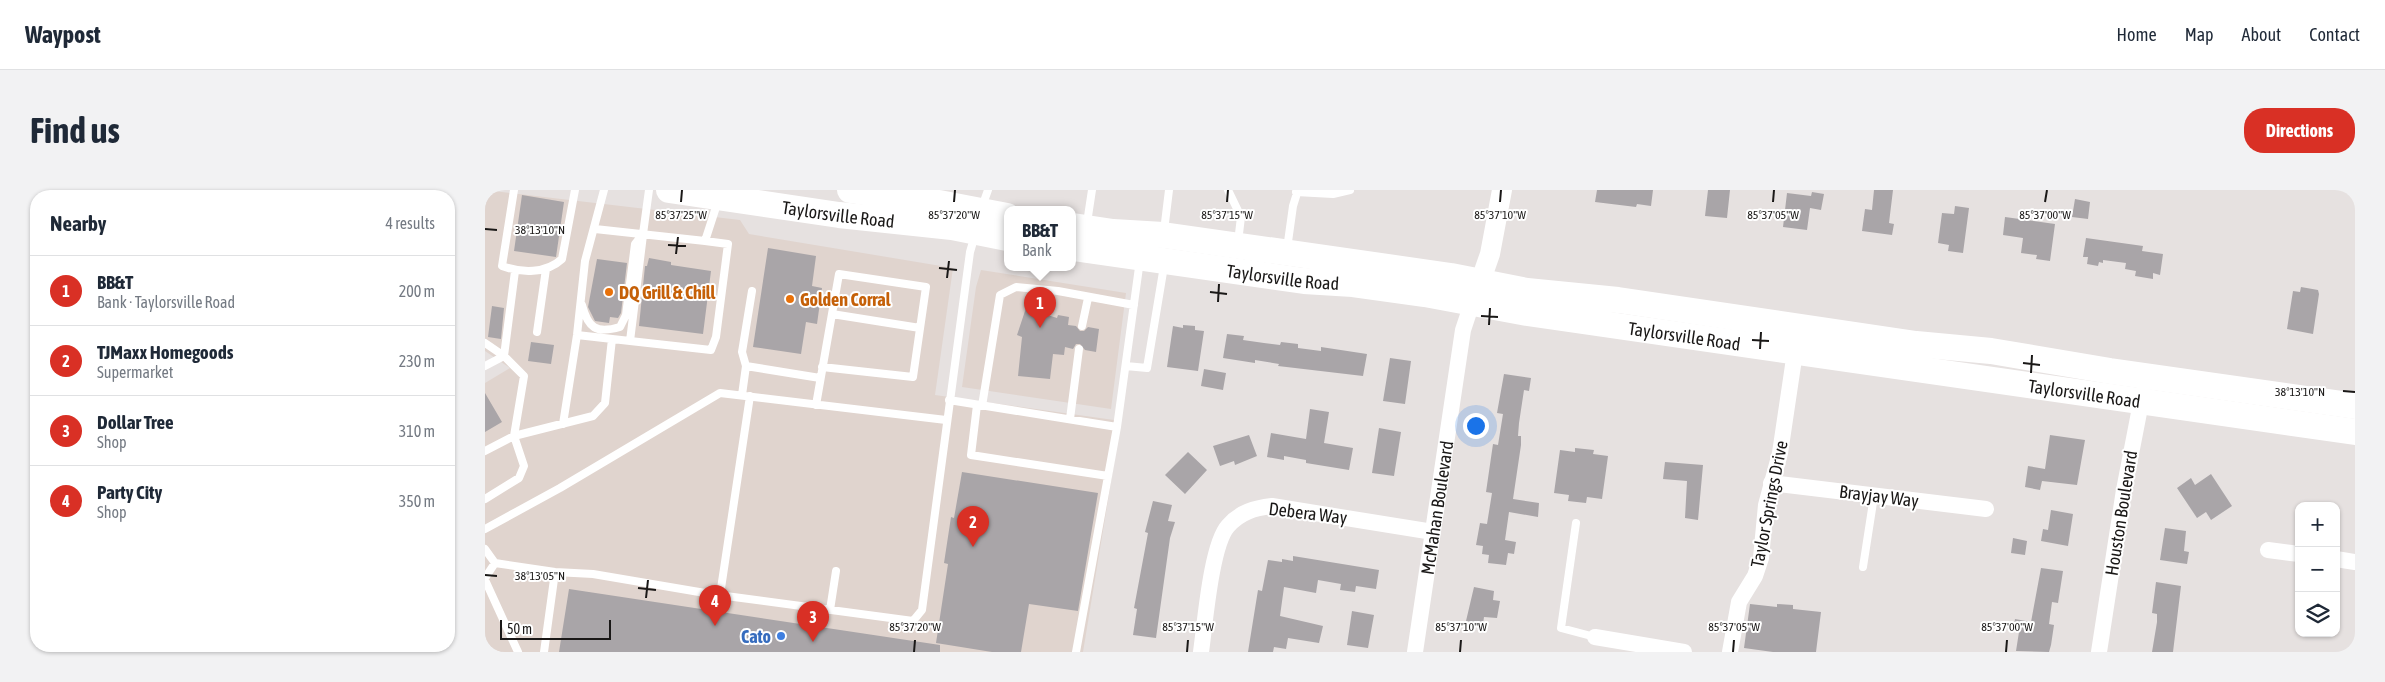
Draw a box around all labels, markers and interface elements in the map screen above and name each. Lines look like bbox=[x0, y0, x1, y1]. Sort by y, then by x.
text: Waypost bbox=[25, 21, 101, 48]
text: Home bbox=[2117, 24, 2157, 45]
text: Map bbox=[2185, 24, 2214, 45]
text: About bbox=[2242, 24, 2281, 45]
text: Contact bbox=[2309, 24, 2360, 45]
button: Directions bbox=[2244, 108, 2355, 153]
text: Find us bbox=[30, 110, 120, 150]
street label: Taylorsville Road bbox=[781, 196, 896, 231]
popup bbox=[1004, 206, 1076, 271]
text: 85°37'25"W bbox=[655, 208, 707, 222]
text: 85°37'20"W bbox=[928, 208, 980, 222]
text: 85°37'15"W bbox=[1201, 208, 1253, 222]
text: 85°37'10"W bbox=[1474, 208, 1526, 222]
text: 85°37'05"W bbox=[1747, 208, 1799, 222]
text: 85°37'00"W bbox=[2019, 208, 2071, 222]
text: Nearby bbox=[50, 211, 106, 235]
text: 4 results bbox=[385, 214, 435, 232]
text: BB&T bbox=[1022, 219, 1058, 241]
text: 38°13'10"N bbox=[515, 223, 565, 237]
text: Bank bbox=[1022, 241, 1052, 259]
street label: Taylorsville Road bbox=[1225, 260, 1340, 294]
text: BB&T bbox=[97, 271, 133, 293]
text: 1 bbox=[62, 282, 70, 300]
text: 200 m bbox=[399, 282, 435, 300]
place label: DQ Grill & Chill bbox=[619, 282, 716, 303]
marker: DQ Grill & Chill bbox=[603, 286, 615, 298]
pin: 1 bbox=[1024, 287, 1056, 328]
place label: Golden Corral bbox=[800, 289, 891, 310]
text: Bank · Taylorsville Road bbox=[97, 293, 235, 311]
marker: Golden Corral bbox=[784, 293, 796, 305]
street label: Taylorsville Road bbox=[1627, 317, 1742, 354]
text: TJMaxx Homegoods bbox=[97, 341, 233, 363]
text: 2 bbox=[62, 352, 70, 370]
text: 230 m bbox=[399, 352, 435, 370]
text: Supermarket bbox=[97, 363, 173, 381]
street label: Taylorsville Road bbox=[2027, 375, 2142, 412]
text: 38°13'10"N bbox=[2275, 385, 2325, 399]
text: Dollar Tree bbox=[97, 411, 174, 433]
your location bbox=[1463, 413, 1489, 439]
text: 3 bbox=[62, 422, 70, 440]
text: 310 m bbox=[399, 422, 435, 440]
text: Shop bbox=[97, 433, 127, 451]
street label: McMahan Boulevard bbox=[1416, 439, 1457, 576]
street label: Taylor Springs Drive bbox=[1746, 439, 1792, 569]
street label: Houston Boulevard bbox=[2101, 449, 2141, 577]
text: Party City bbox=[97, 481, 162, 503]
street label: Brayjay Way bbox=[1838, 481, 1920, 511]
text: 4 bbox=[62, 492, 70, 510]
text: 350 m bbox=[399, 492, 435, 510]
street label: Debera Way bbox=[1267, 498, 1349, 528]
map controls bbox=[2295, 502, 2340, 637]
button: + bbox=[2295, 502, 2340, 547]
text: Shop bbox=[97, 503, 127, 521]
pin: 2 bbox=[957, 506, 989, 547]
button: − bbox=[2295, 547, 2340, 592]
text: 38°13'05"N bbox=[515, 569, 565, 583]
pin: 4 bbox=[699, 585, 731, 626]
button: layers bbox=[2295, 592, 2340, 637]
pin: 3 bbox=[797, 601, 829, 642]
scale bar bbox=[500, 617, 611, 640]
text: 85°37'20"W bbox=[889, 620, 941, 634]
text: 85°37'15"W bbox=[1162, 620, 1214, 634]
text: 85°37'10"W bbox=[1435, 620, 1487, 634]
text: 85°37'05"W bbox=[1708, 620, 1760, 634]
text: 85°37'00"W bbox=[1981, 620, 2033, 634]
text: 50 m bbox=[507, 621, 532, 637]
place label: Cato bbox=[741, 626, 771, 647]
marker: Cato bbox=[775, 630, 787, 642]

